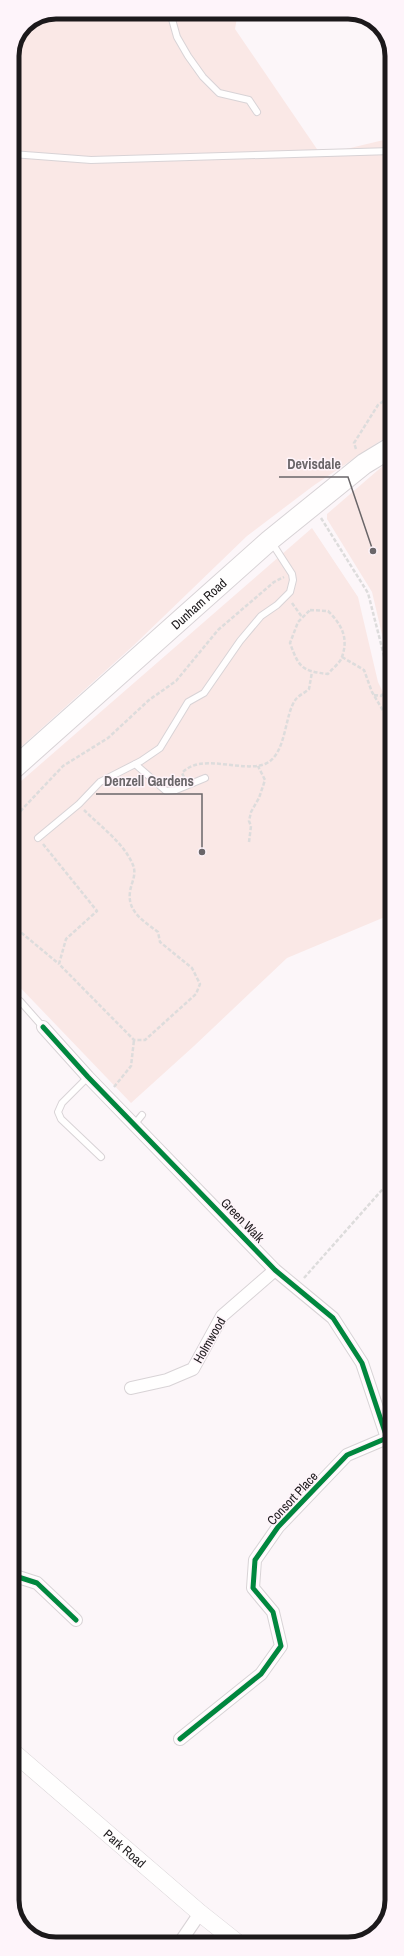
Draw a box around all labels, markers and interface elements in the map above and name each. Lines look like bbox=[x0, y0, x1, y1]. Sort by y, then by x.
callout: Devisdale bbox=[279, 451, 348, 477]
text: Devisdale bbox=[287, 455, 341, 473]
street label: Dunham Road bbox=[168, 575, 230, 633]
callout: Denzell Gardens bbox=[96, 768, 202, 794]
text: Denzell Gardens bbox=[104, 772, 194, 790]
street label: Green Walk bbox=[217, 1194, 269, 1247]
street label: Holmwood bbox=[189, 1314, 229, 1366]
street label: Consort Place bbox=[263, 1468, 321, 1529]
street label: Park Road bbox=[100, 1826, 149, 1872]

